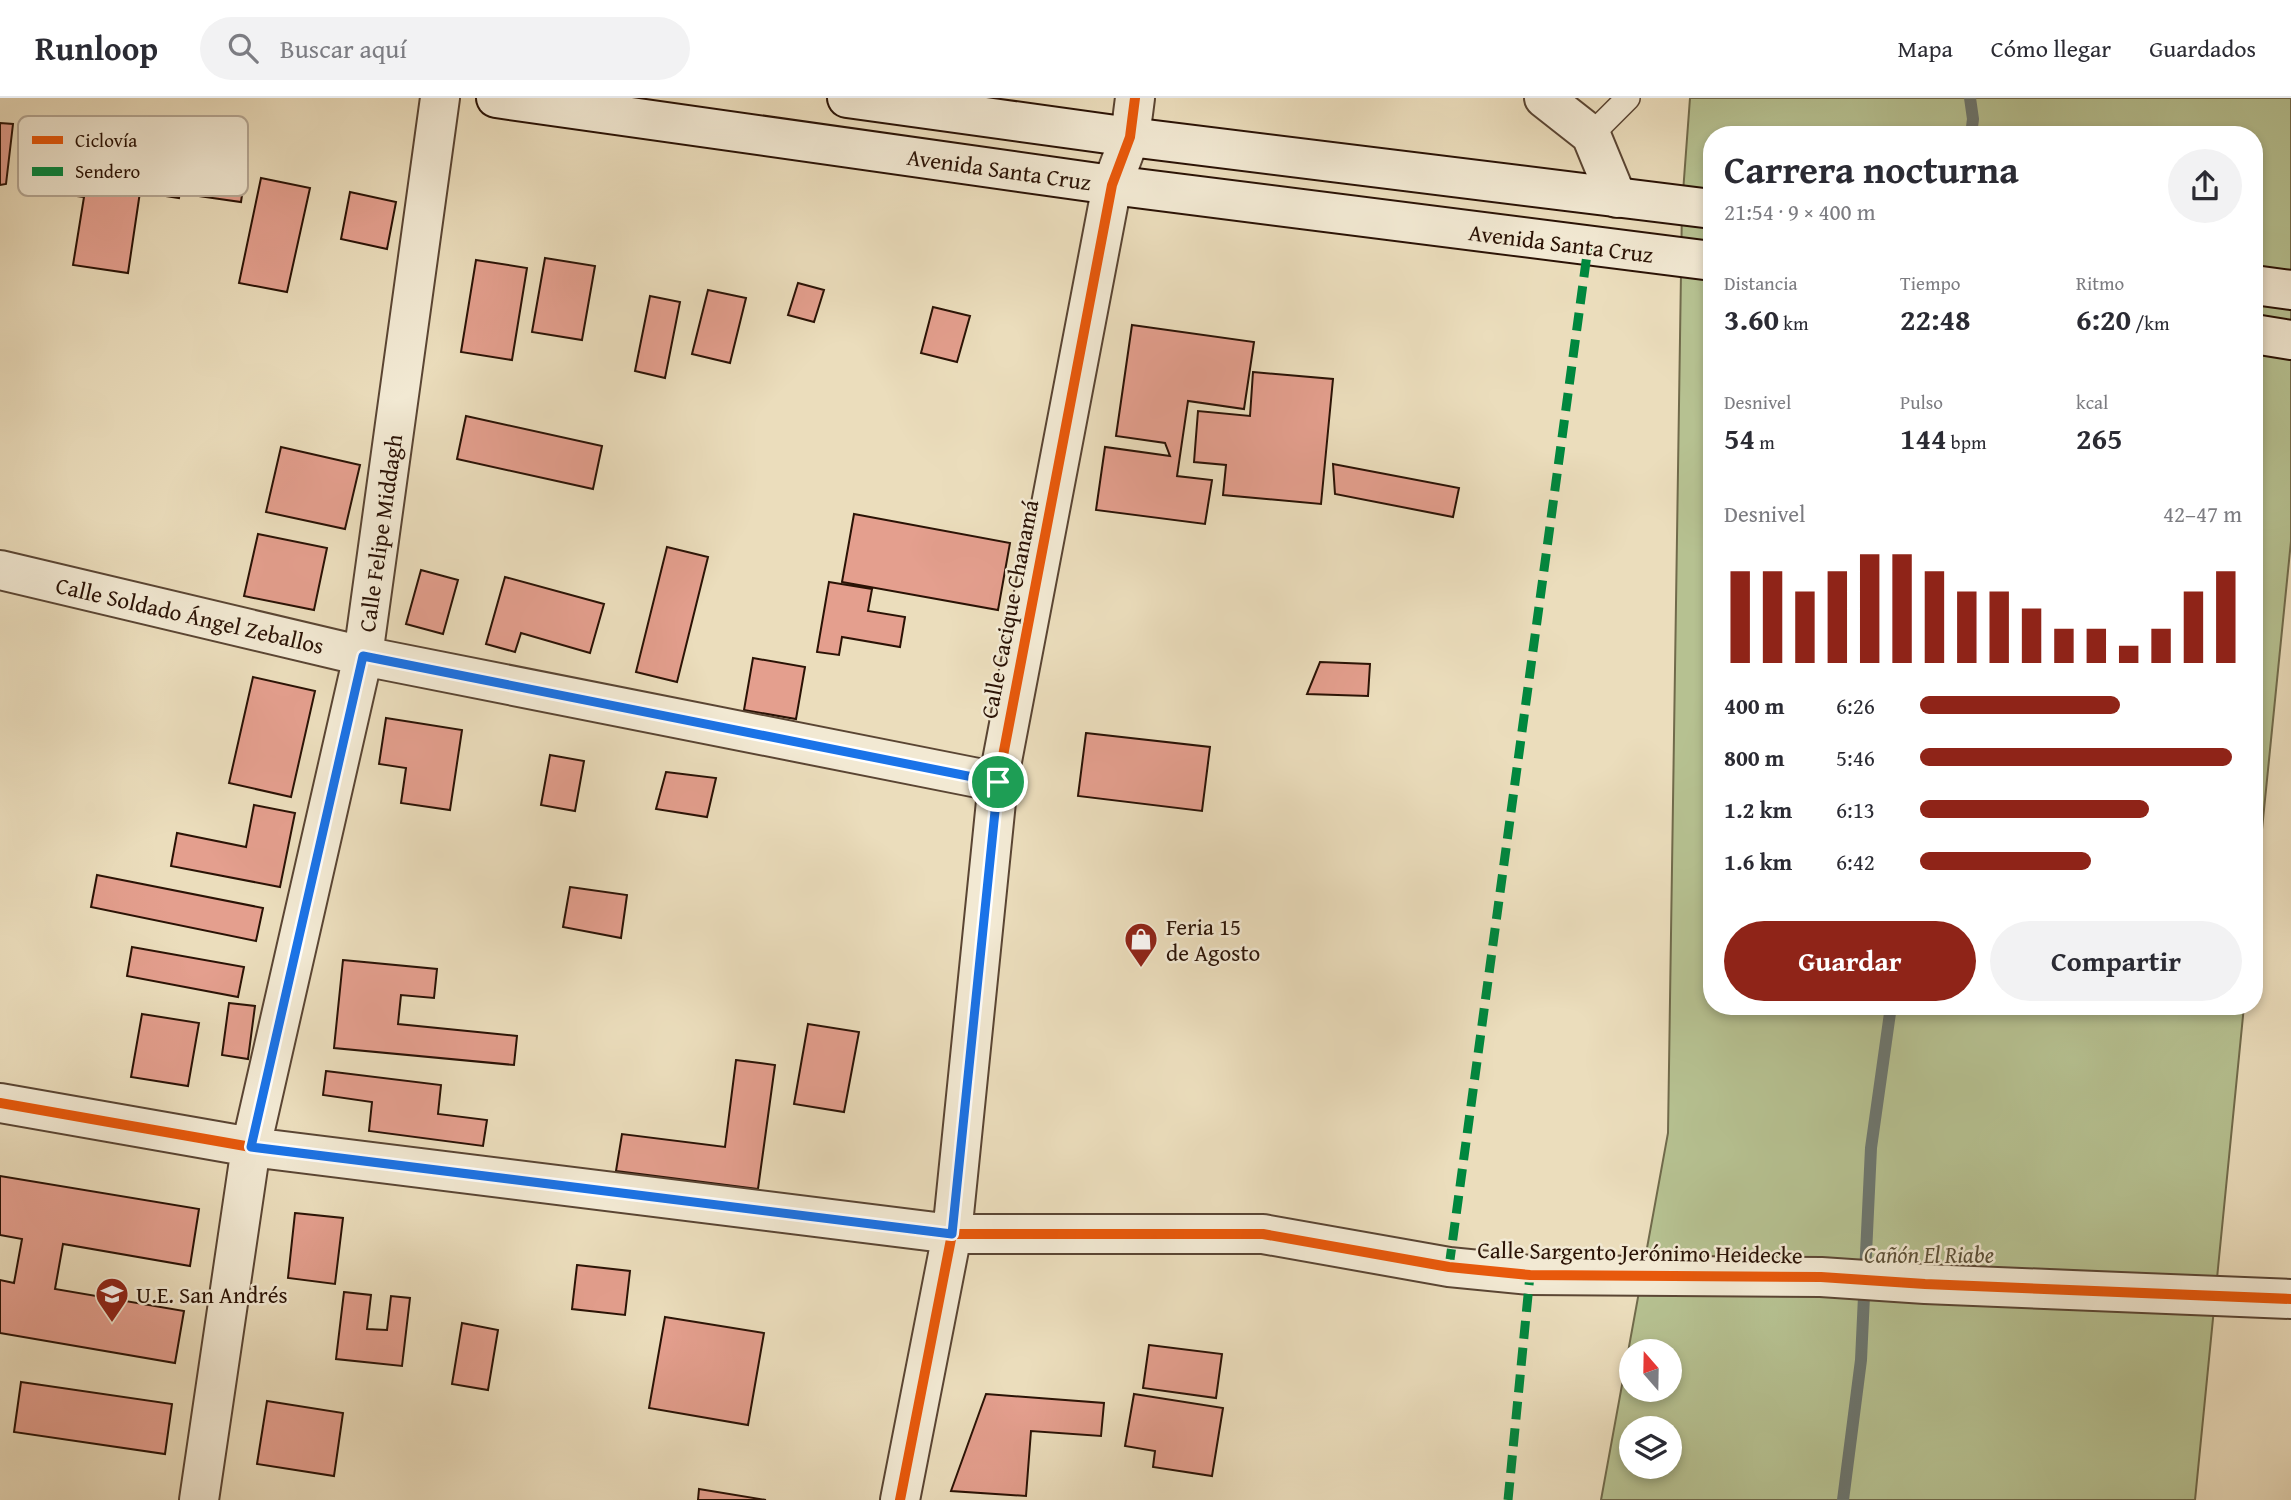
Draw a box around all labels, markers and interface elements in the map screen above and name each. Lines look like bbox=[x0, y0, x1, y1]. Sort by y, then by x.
search box bbox=[200, 17, 690, 80]
text: Runloop bbox=[35, 24, 158, 72]
icon: search bbox=[224, 29, 262, 67]
text: Buscar aquí bbox=[280, 29, 407, 68]
text: Mapa bbox=[1897, 31, 1953, 66]
text: Cómo llegar bbox=[1991, 31, 2111, 66]
text: Guardados bbox=[2149, 31, 2256, 66]
legend bbox=[18, 116, 248, 196]
text: Ciclovía bbox=[75, 126, 137, 154]
street label: Avenida Santa Cruz bbox=[905, 140, 1093, 198]
text: Carrera nocturna bbox=[1724, 141, 2019, 197]
button: share bbox=[2168, 149, 2242, 223]
text: Sendero bbox=[75, 157, 140, 185]
text: 21:54 · 9 × 400 m bbox=[1724, 195, 1876, 228]
street label: Avenida Santa Cruz bbox=[1467, 215, 1655, 271]
text: Distancia bbox=[1724, 269, 1798, 297]
text: Tiempo bbox=[1900, 269, 1960, 297]
text: Ritmo bbox=[2076, 269, 2124, 297]
text: 3.60 bbox=[1724, 297, 1779, 341]
text: 22:48 bbox=[1900, 297, 1971, 341]
text: 6:20 bbox=[2076, 297, 2131, 341]
text: km bbox=[1779, 309, 1808, 337]
text: /km bbox=[2131, 309, 2169, 337]
text: Desnivel bbox=[1724, 388, 1791, 416]
text: Pulso bbox=[1900, 388, 1943, 416]
text: kcal bbox=[2076, 388, 2108, 416]
text: 54 bbox=[1724, 416, 1755, 460]
text: 144 bbox=[1900, 416, 1947, 460]
text: 265 bbox=[2076, 416, 2123, 460]
text: m bbox=[1755, 428, 1775, 456]
text: bpm bbox=[1947, 428, 1986, 456]
street label: Calle Felipe Middagh bbox=[350, 432, 410, 634]
street label: Calle Cacique Chanamá bbox=[972, 497, 1046, 721]
text: Desnivel bbox=[1724, 497, 1805, 530]
text: 42–47 m bbox=[2163, 497, 2242, 530]
street label: Calle Soldado Ángel Zeballos bbox=[53, 568, 327, 662]
text: 400 m bbox=[1724, 689, 1785, 722]
text: 6:26 bbox=[1836, 689, 1875, 722]
text: 800 m bbox=[1724, 741, 1785, 774]
text: 5:46 bbox=[1836, 741, 1875, 774]
pin bbox=[968, 752, 1028, 812]
icon: arrive bbox=[979, 763, 1017, 801]
text: 1.2 km bbox=[1724, 793, 1792, 826]
text: 6:13 bbox=[1836, 793, 1875, 826]
text: 1.6 km bbox=[1724, 845, 1792, 878]
text: 6:42 bbox=[1836, 845, 1875, 878]
place label: Feria 15 de Agosto bbox=[1166, 910, 1260, 969]
shop icon: Feria 15 de Agosto bbox=[1122, 920, 1160, 969]
button: Guardar bbox=[1724, 921, 1976, 1001]
button: Compartir bbox=[1990, 921, 2242, 1001]
street label: Calle Sargento Jerónimo Heidecke bbox=[1477, 1233, 1803, 1271]
park label: Cañón El Riabe bbox=[1864, 1238, 1994, 1271]
school or university icon: U.E. San Andrés bbox=[93, 1275, 131, 1324]
place label: U.E. San Andrés bbox=[136, 1278, 288, 1311]
north arrow bbox=[1619, 1339, 1682, 1402]
map controls bbox=[1619, 1339, 1682, 1479]
button: layers bbox=[1619, 1416, 1682, 1479]

